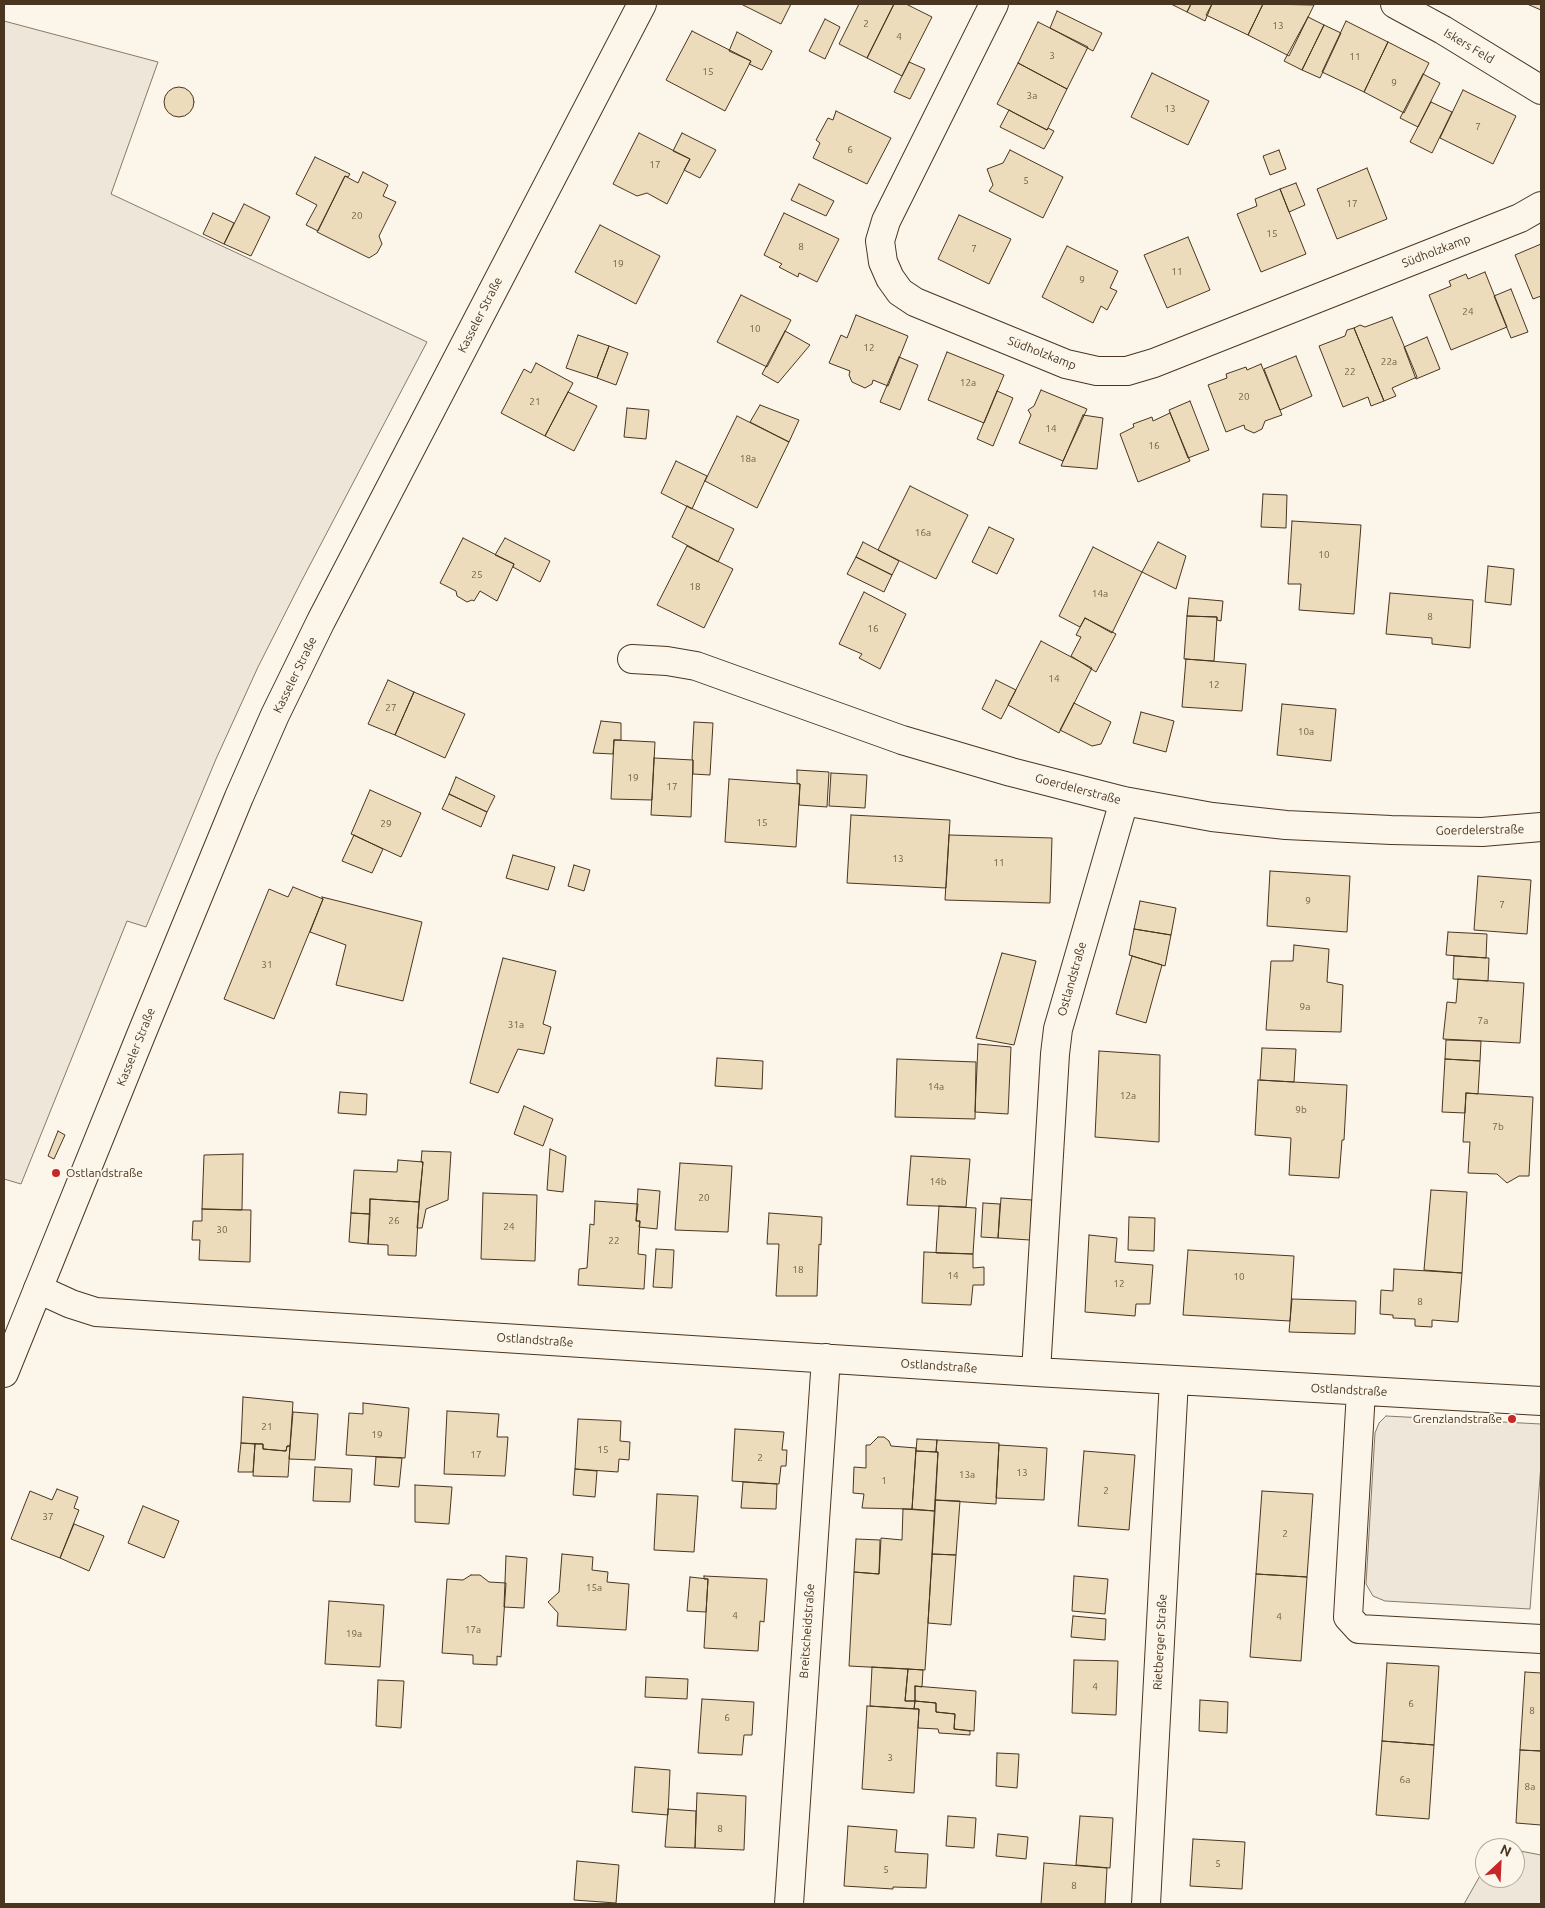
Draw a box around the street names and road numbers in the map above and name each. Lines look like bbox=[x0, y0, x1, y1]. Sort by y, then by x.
street label: Iskers Feld bbox=[1441, 25, 1497, 67]
street label: Südholzkamp bbox=[1400, 231, 1472, 271]
street label: Kasseler Straße bbox=[455, 275, 505, 355]
street label: Südholzkamp bbox=[1006, 333, 1078, 373]
street label: Kasseler Straße bbox=[270, 634, 320, 716]
street label: Goerdelerstraße bbox=[1033, 771, 1123, 807]
street label: Goerdelerstraße bbox=[1436, 822, 1524, 838]
street label: Ostlandstraße bbox=[1054, 940, 1090, 1018]
street label: Kasseler Straße bbox=[114, 1006, 158, 1088]
street label: Ostlandstraße bbox=[496, 1330, 574, 1350]
street label: Ostlandstraße bbox=[900, 1356, 978, 1376]
street label: Ostlandstraße bbox=[1310, 1381, 1388, 1399]
street label: Breitscheidstraße bbox=[797, 1583, 817, 1679]
street label: Rietberger Straße bbox=[1150, 1594, 1170, 1690]

